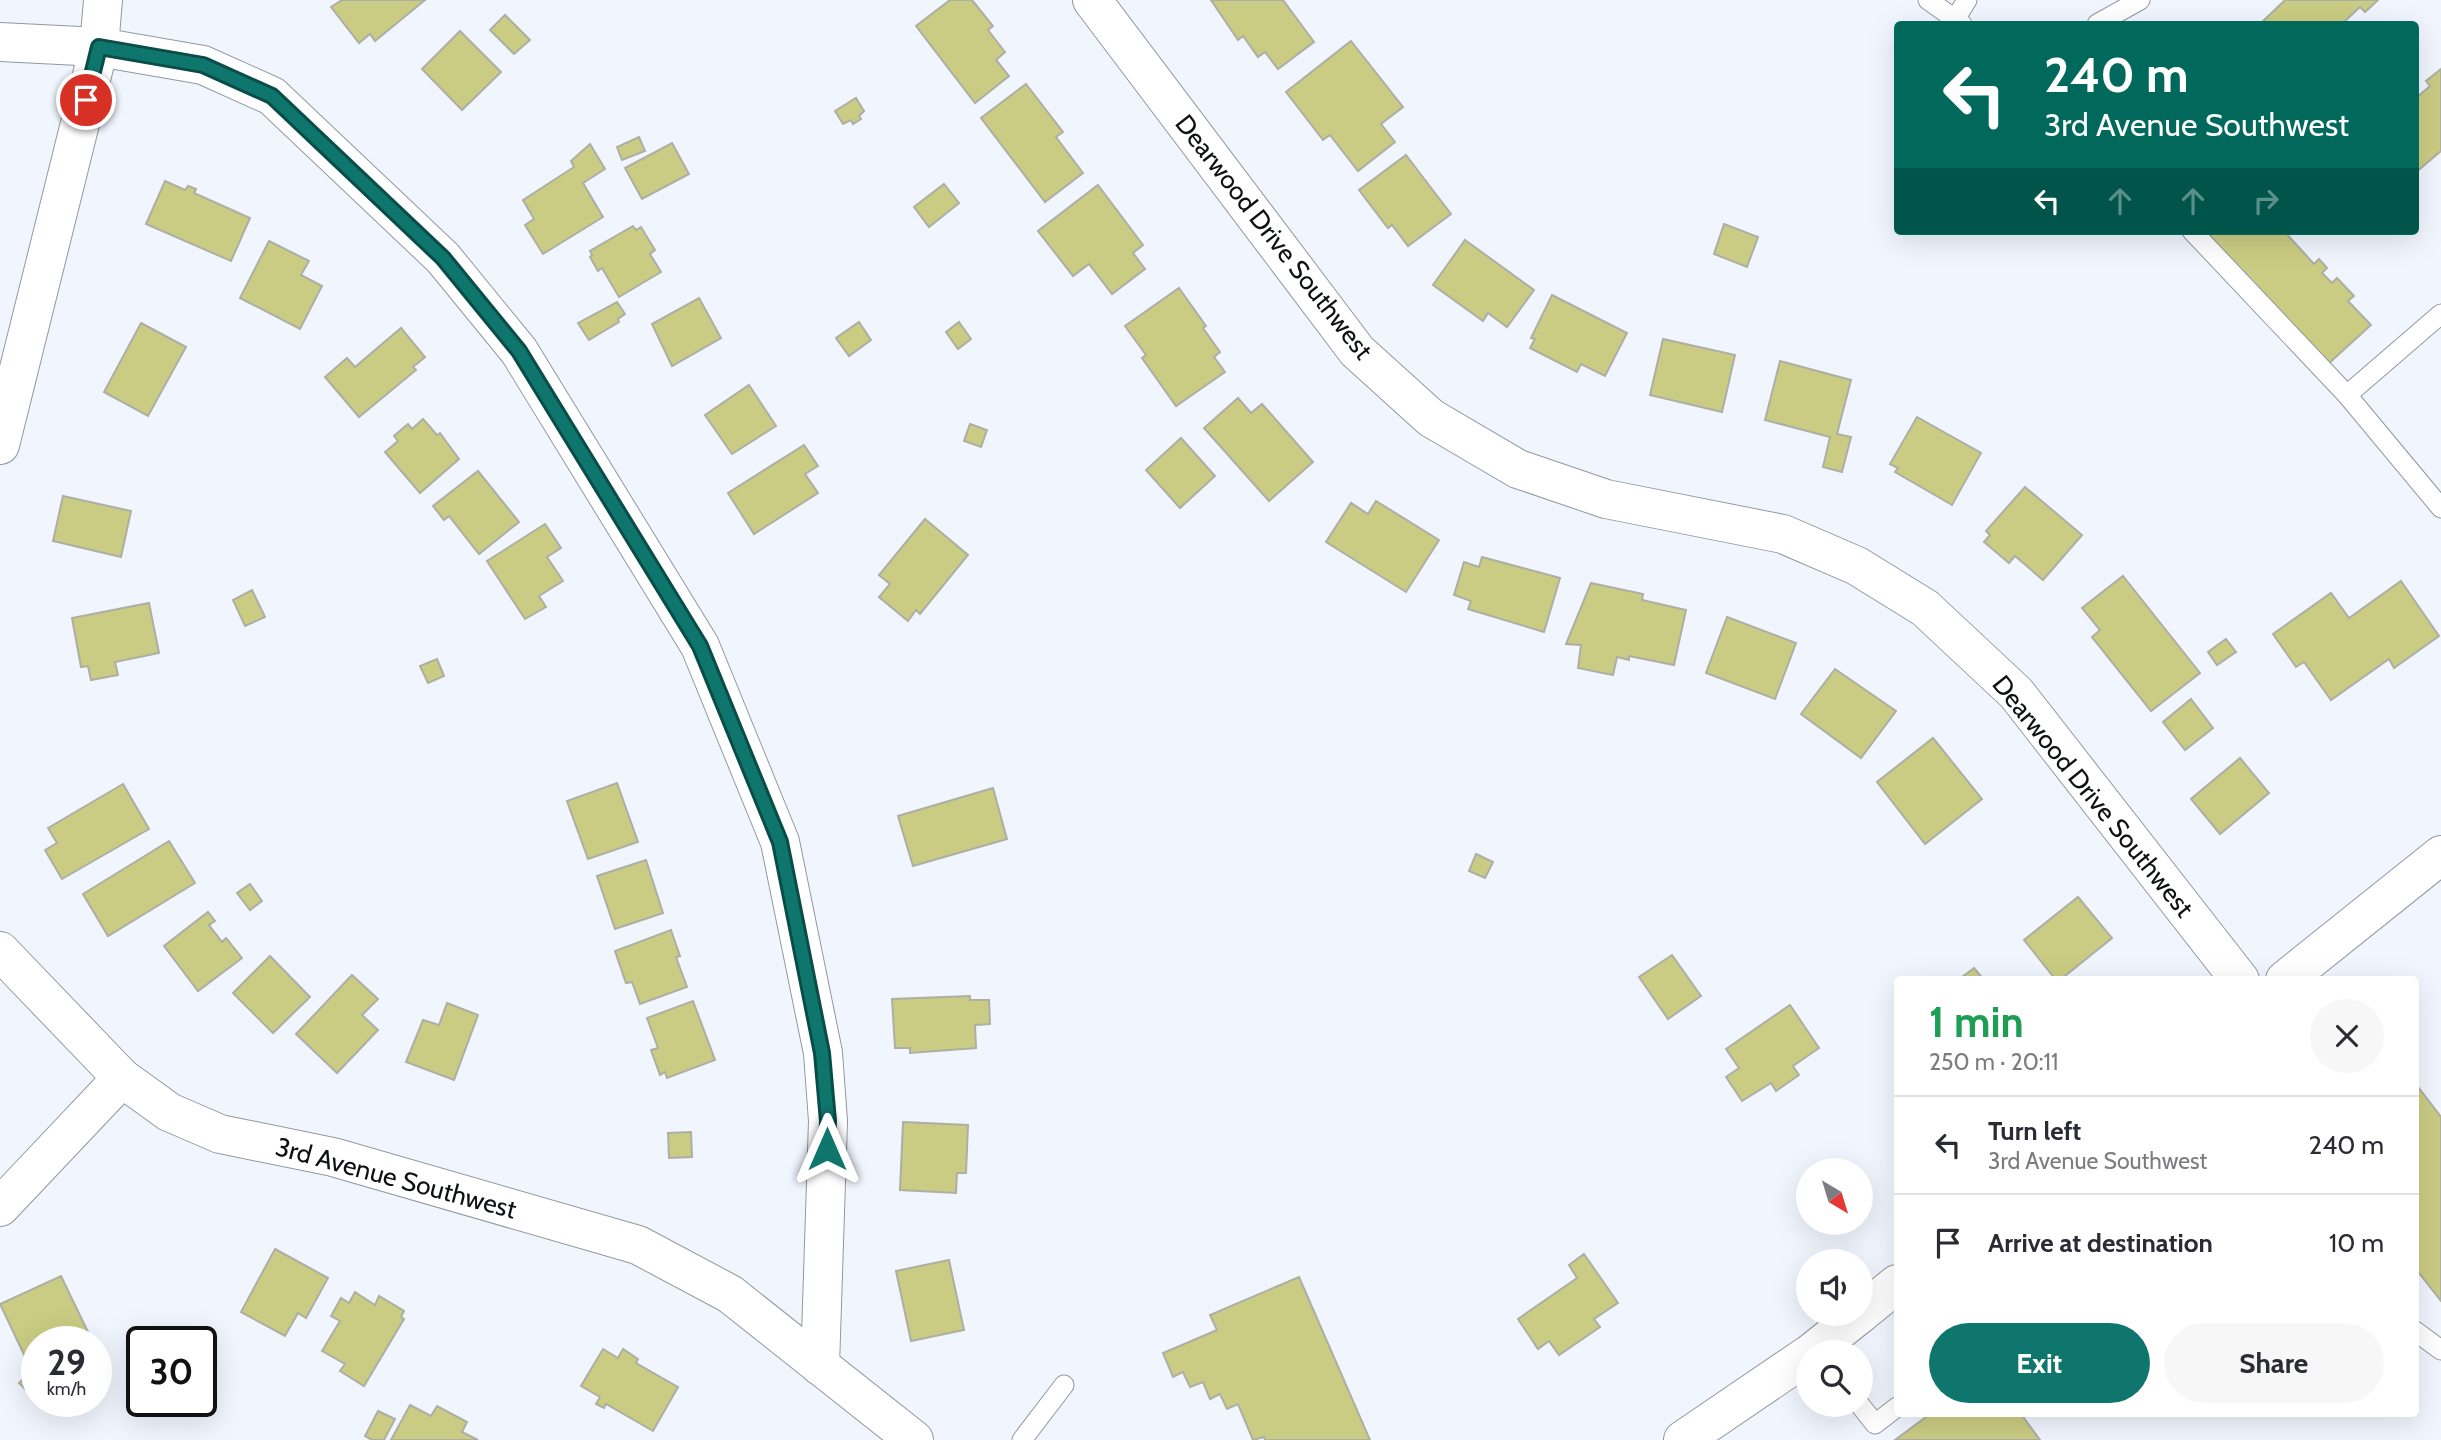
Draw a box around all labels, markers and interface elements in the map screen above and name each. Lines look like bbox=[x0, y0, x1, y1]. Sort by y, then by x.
text: 240 m bbox=[2044, 45, 2189, 104]
icon: left bbox=[1929, 49, 2020, 140]
pin bbox=[56, 70, 116, 130]
icon: arrive bbox=[67, 81, 105, 119]
text: 3rd Avenue Southwest bbox=[2044, 105, 2349, 144]
street label: Dearwood Drive Southwest bbox=[1168, 108, 1380, 366]
icon: left bbox=[2028, 182, 2066, 220]
icon: ahead bbox=[2101, 182, 2139, 220]
icon: ahead bbox=[2174, 182, 2212, 220]
icon: right bbox=[2247, 182, 2285, 220]
street label: Dearwood Drive Southwest bbox=[1986, 669, 2201, 924]
text: 1 min bbox=[1929, 996, 2024, 1048]
button: close bbox=[2310, 999, 2384, 1073]
text: 250 m · 20:11 bbox=[1929, 1048, 2059, 1076]
position arrow bbox=[790, 1112, 864, 1186]
text: Turn left bbox=[1988, 1115, 2081, 1147]
icon: left bbox=[1929, 1126, 1967, 1164]
text: 240 m bbox=[2309, 1129, 2384, 1161]
street label: 3rd Avenue Southwest bbox=[272, 1130, 520, 1226]
text: 3rd Avenue Southwest bbox=[1988, 1147, 2207, 1175]
north arrow bbox=[1796, 1158, 1872, 1236]
map controls bbox=[1796, 1158, 1873, 1417]
icon: arrive bbox=[1929, 1224, 1967, 1262]
text: Arrive at destination bbox=[1988, 1227, 2213, 1259]
text: 10 m bbox=[2329, 1227, 2384, 1259]
button: sound bbox=[1796, 1249, 1873, 1326]
button: Exit bbox=[1929, 1323, 2150, 1403]
button: Share bbox=[2164, 1323, 2384, 1403]
speed limit sign: 30 bbox=[126, 1326, 217, 1417]
button: search bbox=[1796, 1340, 1873, 1417]
text: 29 bbox=[47, 1341, 86, 1384]
text: km/h bbox=[47, 1378, 86, 1400]

